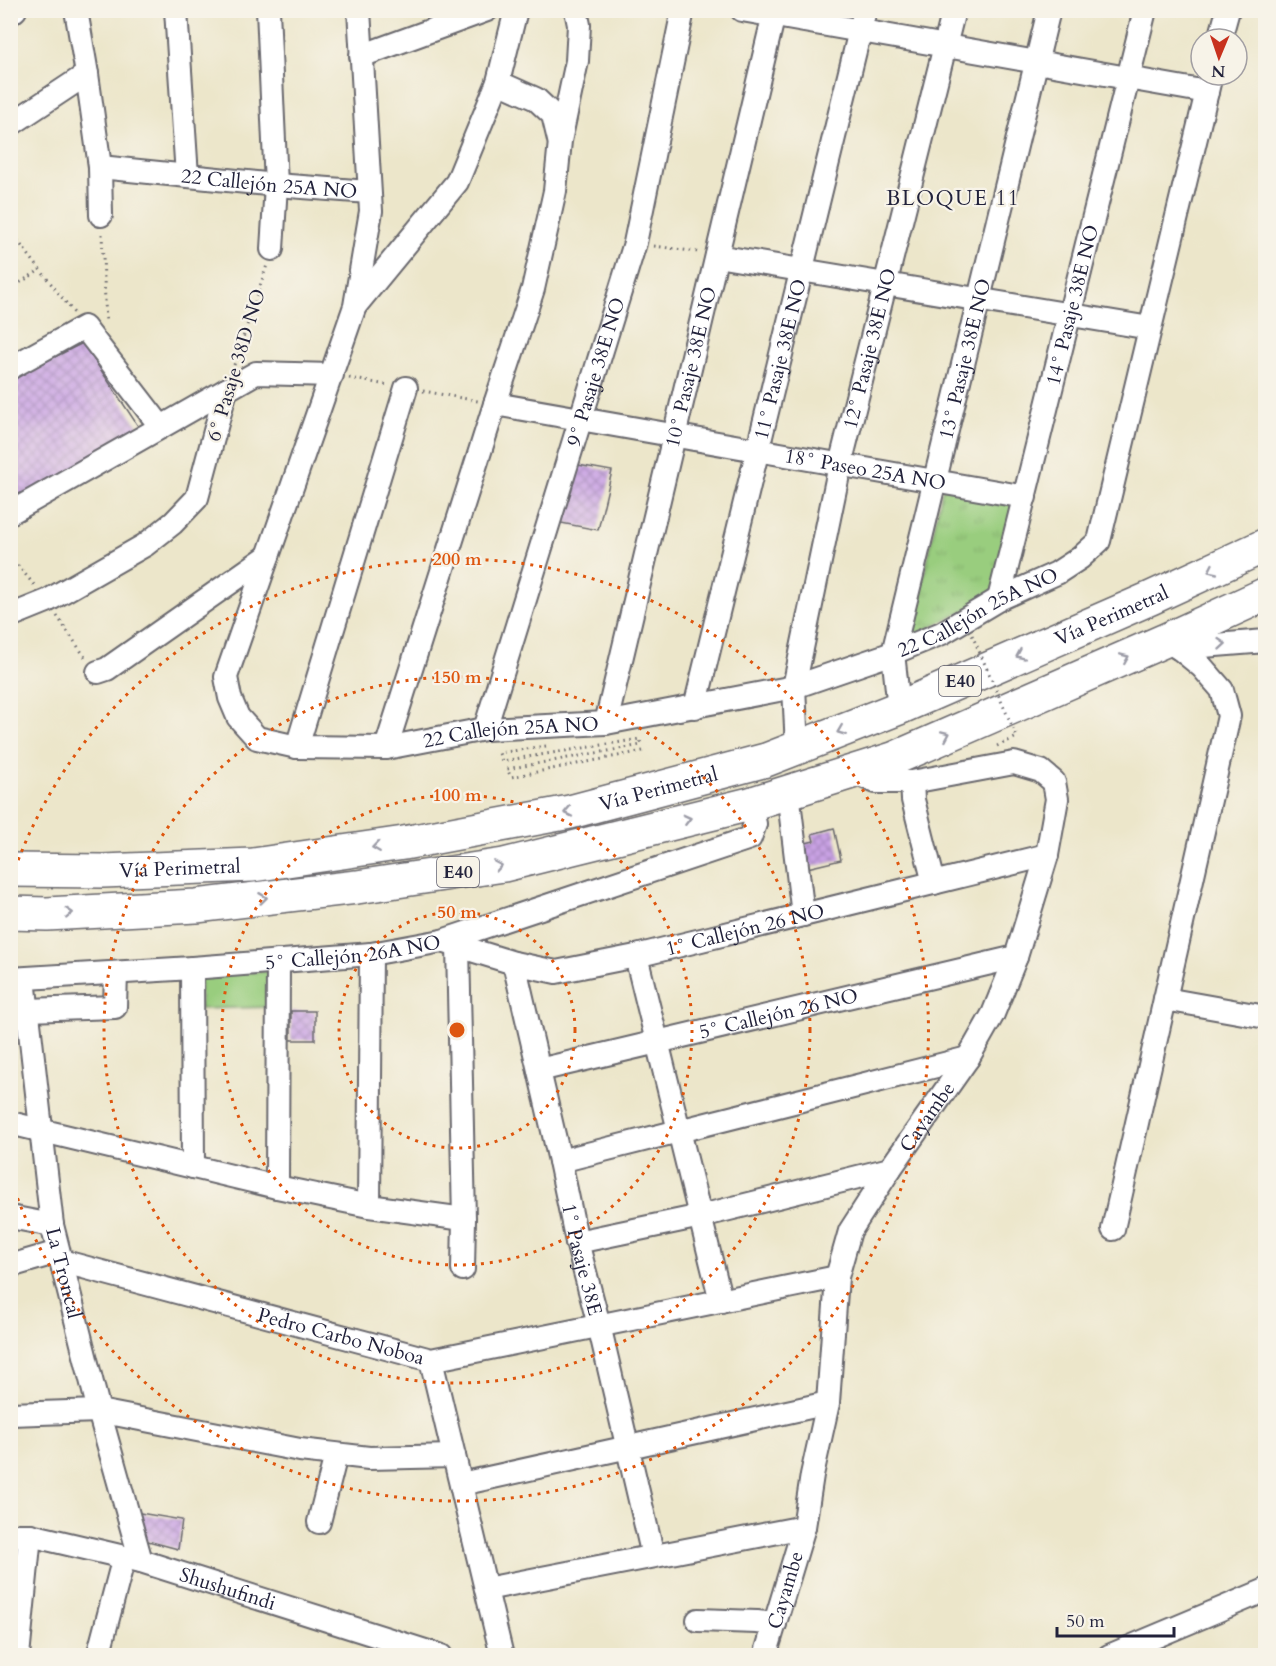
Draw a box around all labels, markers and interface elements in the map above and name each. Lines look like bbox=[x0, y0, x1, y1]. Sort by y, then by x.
north arrow bbox=[1189, 27, 1249, 87]
text: N bbox=[1211, 60, 1226, 82]
street label: 22 Callejón 25A NO bbox=[180, 162, 358, 205]
district label: BLOQUE 11 bbox=[886, 184, 1020, 213]
street label: 14° Pasaje 38E NO bbox=[1039, 222, 1105, 388]
street label: 12° Pasaje 38E NO bbox=[836, 265, 902, 432]
street label: 11° Pasaje 38E NO bbox=[747, 276, 812, 442]
street label: 13° Pasaje 38E NO bbox=[932, 276, 997, 442]
street label: 10° Pasaje 38E NO bbox=[658, 284, 723, 450]
street label: 6° Pasaje 38D NO bbox=[200, 285, 272, 445]
street label: 9° Pasaje 38E NO bbox=[560, 294, 631, 449]
street label: 18° Paseo 25A NO bbox=[783, 442, 948, 496]
text: 200 m bbox=[432, 547, 482, 572]
street label: 22 Callejón 25A NO bbox=[893, 561, 1062, 663]
one-way arrow bbox=[1208, 562, 1219, 574]
street label: Vía Perimetral bbox=[1050, 578, 1173, 652]
one-way arrow bbox=[1217, 638, 1226, 651]
one-way arrow bbox=[1016, 648, 1027, 660]
one-way arrow bbox=[1119, 653, 1130, 665]
text: 150 m bbox=[432, 665, 482, 690]
road number: E40 bbox=[939, 666, 981, 696]
street label: 22 Callejón 25A NO bbox=[421, 710, 599, 754]
one-way arrow bbox=[836, 724, 847, 736]
one-way arrow bbox=[940, 730, 951, 742]
street label: Vía Perimetral bbox=[596, 760, 721, 817]
text: 100 m bbox=[432, 783, 482, 808]
one-way arrow bbox=[563, 805, 573, 818]
one-way arrow bbox=[682, 814, 692, 827]
one-way arrow bbox=[371, 840, 380, 852]
street label: Vía Perimetral bbox=[119, 852, 241, 884]
road number: E40 bbox=[437, 857, 479, 887]
one-way arrow bbox=[493, 860, 503, 872]
one-way arrow bbox=[259, 892, 268, 905]
street label: 1° Callejón 26 NO bbox=[663, 897, 827, 962]
text: 50 m bbox=[437, 900, 477, 925]
one-way arrow bbox=[64, 906, 73, 919]
street label: 5° Callejón 26A NO bbox=[264, 928, 443, 976]
street label: 5° Callejón 26 NO bbox=[696, 981, 861, 1045]
centre of rings bbox=[447, 1020, 467, 1040]
street label: Cayambe bbox=[893, 1076, 961, 1157]
street label: 1° Pasaje 38E bbox=[556, 1201, 609, 1318]
street label: La Troncal bbox=[40, 1224, 89, 1321]
street label: Pedro Carbo Noboa bbox=[255, 1301, 428, 1371]
street label: Cayambe bbox=[760, 1548, 809, 1632]
street label: Shushufindi bbox=[176, 1561, 280, 1616]
scale bar bbox=[1057, 1600, 1174, 1638]
text: 50 m bbox=[1066, 1609, 1105, 1634]

